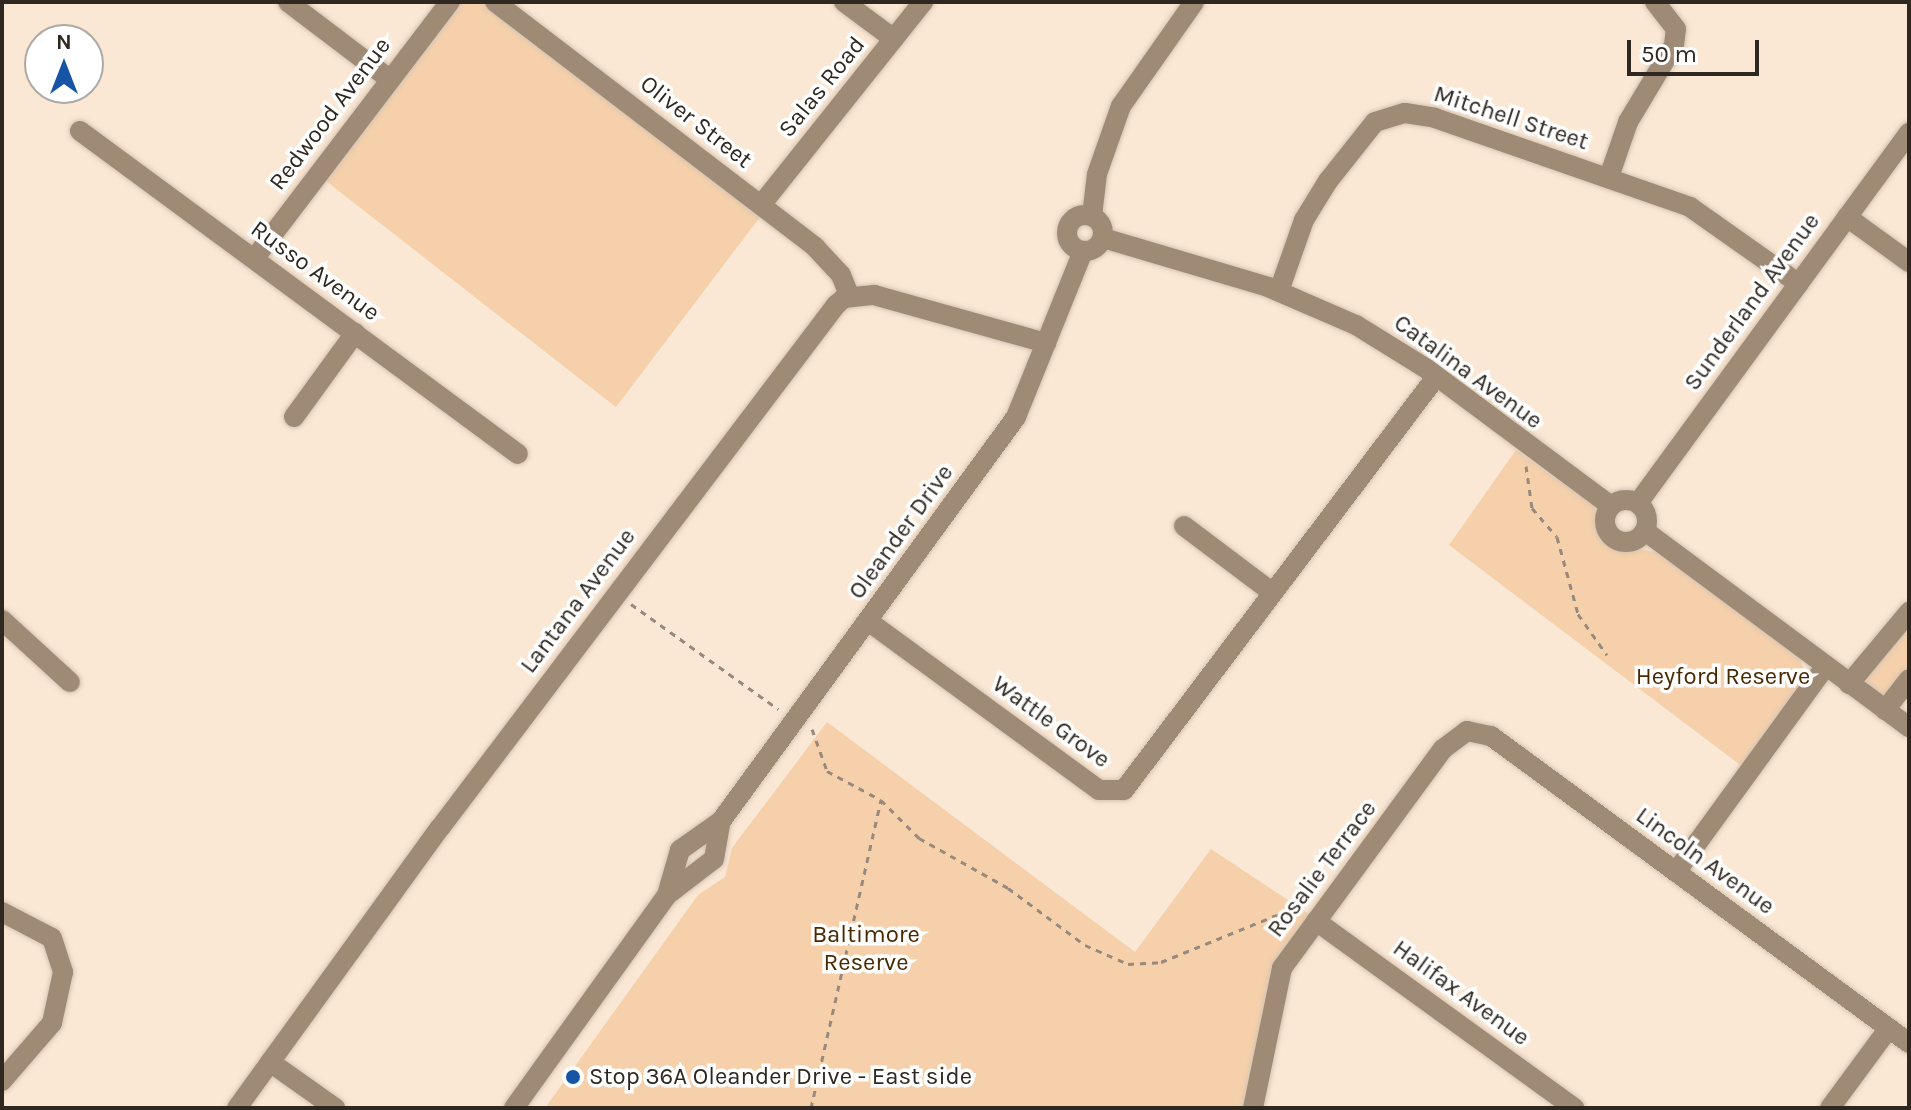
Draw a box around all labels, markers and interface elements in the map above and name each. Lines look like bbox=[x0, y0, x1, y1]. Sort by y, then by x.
north arrow bbox=[24, 24, 104, 104]
scale bar bbox=[1631, 24, 1763, 74]
text: N bbox=[56, 29, 72, 55]
street label: Salas Road bbox=[773, 31, 871, 143]
street label: Redwood Avenue bbox=[263, 32, 397, 196]
text: 50 m bbox=[1641, 40, 1697, 68]
street label: Oliver Street bbox=[634, 69, 758, 175]
street label: Mitchell Street bbox=[1430, 79, 1592, 157]
street label: Sunderland Avenue bbox=[1678, 208, 1826, 396]
street label: Russo Avenue bbox=[245, 215, 385, 327]
street label: Catalina Avenue bbox=[1388, 309, 1548, 435]
street label: Oleander Drive bbox=[843, 459, 959, 605]
street label: Lantana Avenue bbox=[514, 523, 642, 679]
park label: Heyford Reserve bbox=[1636, 663, 1810, 691]
street label: Wattle Grove bbox=[987, 670, 1115, 774]
street label: Rosalie Terrace bbox=[1261, 795, 1383, 943]
street label: Lincoln Avenue bbox=[1630, 801, 1780, 921]
park label: Baltimore Reserve bbox=[812, 921, 920, 977]
street label: Halifax Avenue bbox=[1387, 934, 1535, 1052]
place label: Stop 36A Oleander Drive - East side bbox=[589, 1063, 972, 1091]
marker: Stop 36A Oleander Drive - East side bbox=[564, 1068, 582, 1086]

